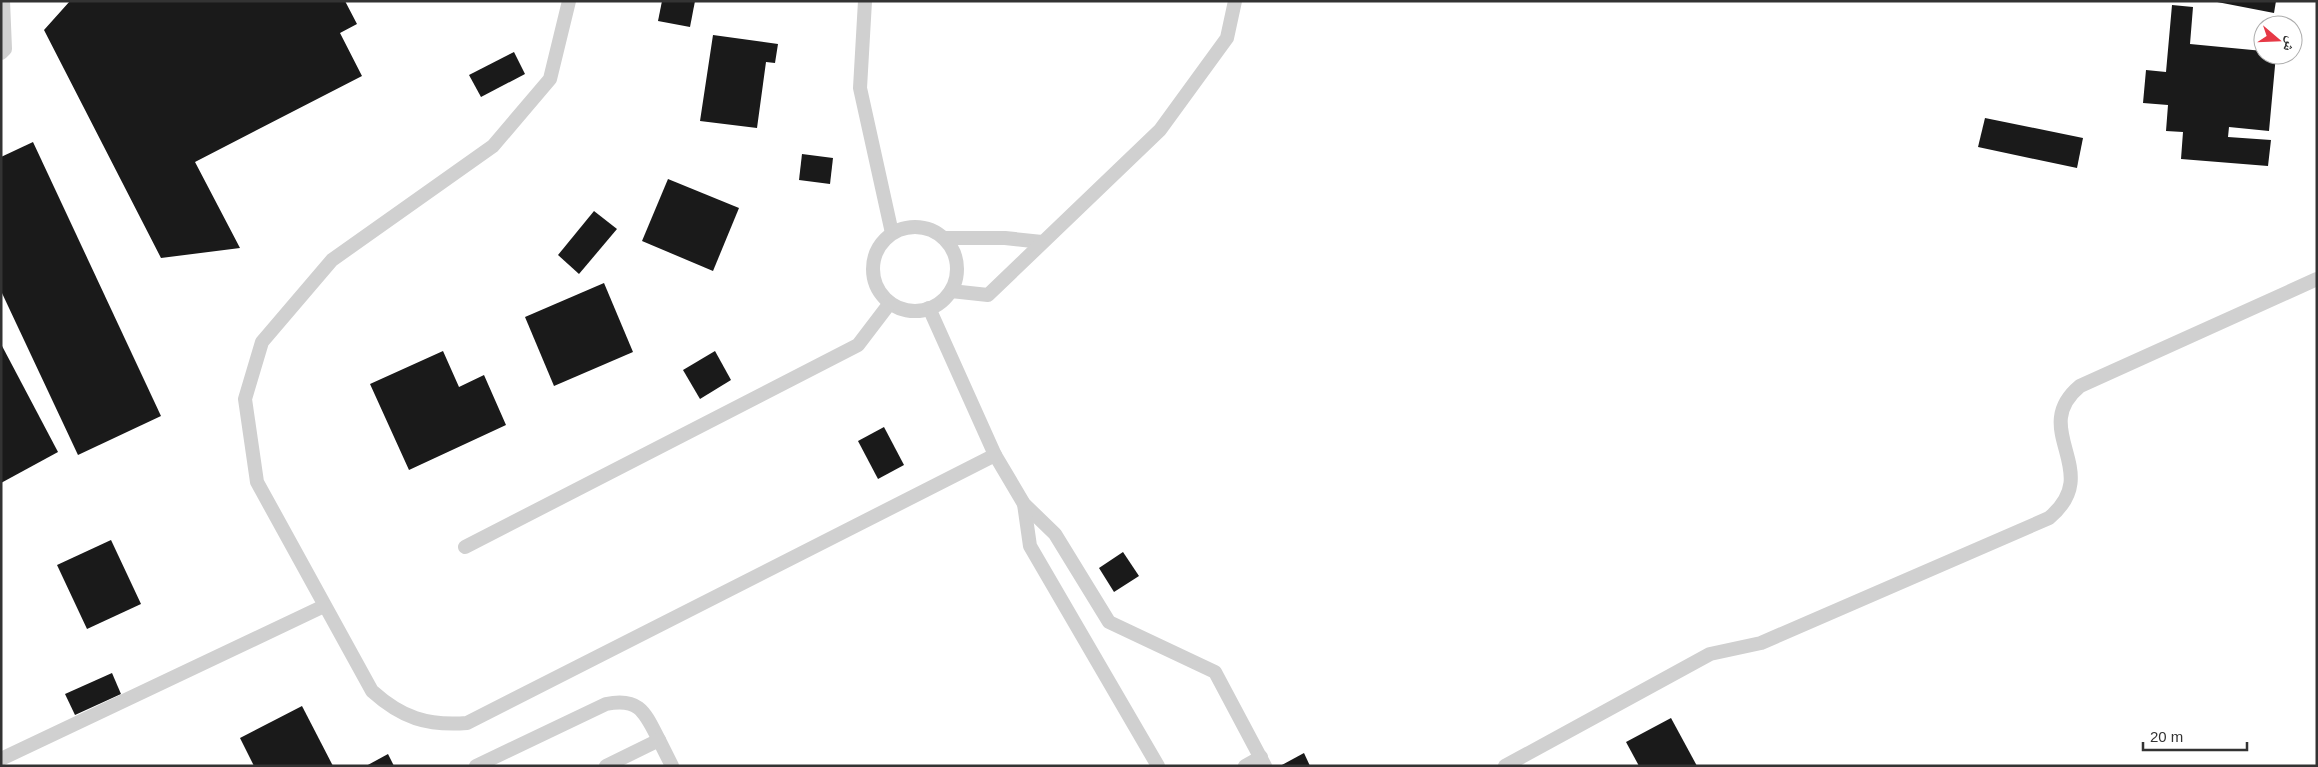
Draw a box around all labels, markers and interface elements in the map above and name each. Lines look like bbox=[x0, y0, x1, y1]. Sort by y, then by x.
north arrow bbox=[2253, 15, 2303, 65]
text: ش bbox=[2279, 34, 2300, 54]
scale bar bbox=[2143, 720, 2247, 752]
text: 20 m bbox=[2150, 728, 2183, 745]

